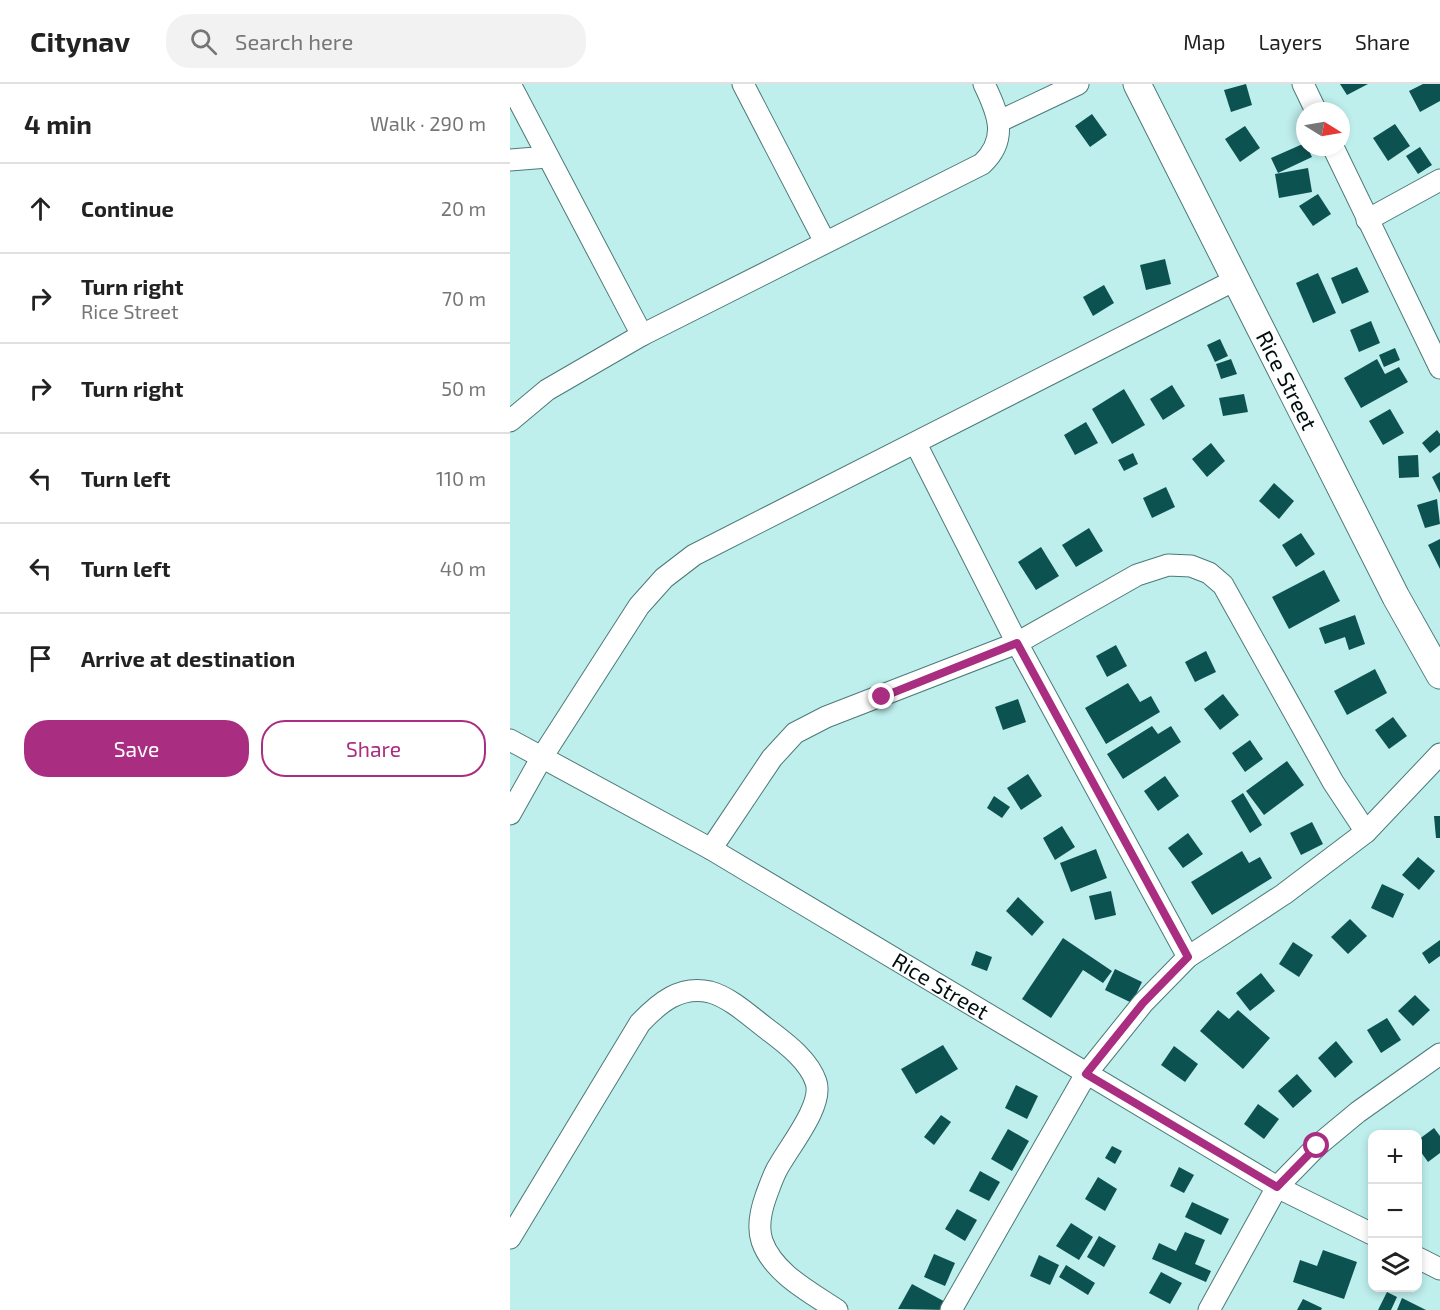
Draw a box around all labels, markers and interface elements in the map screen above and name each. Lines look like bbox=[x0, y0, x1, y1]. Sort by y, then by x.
search box bbox=[166, 14, 586, 68]
text: Citynav bbox=[30, 24, 130, 58]
icon: search bbox=[187, 25, 220, 58]
text: Search here bbox=[235, 28, 353, 54]
text: Map bbox=[1183, 29, 1225, 54]
text: Layers bbox=[1258, 29, 1322, 54]
text: Share bbox=[1355, 29, 1410, 54]
north arrow bbox=[1296, 102, 1350, 156]
text: 4 min bbox=[24, 108, 92, 139]
text: Walk · 290 m bbox=[370, 111, 486, 135]
icon: ahead bbox=[24, 192, 57, 225]
text: Continue bbox=[81, 195, 174, 221]
text: 20 m bbox=[441, 196, 486, 220]
text: Turn right bbox=[81, 273, 183, 299]
icon: right bbox=[24, 282, 57, 315]
text: 70 m bbox=[442, 286, 486, 310]
text: Rice Street bbox=[81, 299, 179, 323]
street label: Rice Street bbox=[1252, 326, 1323, 434]
icon: right bbox=[24, 372, 57, 405]
text: Turn right bbox=[81, 375, 183, 401]
text: 50 m bbox=[441, 376, 486, 400]
icon: left bbox=[24, 462, 57, 495]
text: Turn left bbox=[81, 465, 170, 491]
text: 110 m bbox=[436, 466, 486, 490]
icon: left bbox=[24, 552, 57, 585]
text: Turn left bbox=[81, 555, 170, 581]
text: 40 m bbox=[440, 556, 486, 580]
icon: arrive bbox=[24, 642, 57, 675]
text: Arrive at destination bbox=[81, 645, 295, 671]
route end bbox=[868, 683, 894, 709]
button: Save bbox=[24, 720, 249, 777]
button: Share bbox=[261, 720, 486, 777]
street label: Rice Street bbox=[888, 946, 994, 1024]
map controls bbox=[1368, 1130, 1422, 1292]
button: + bbox=[1368, 1130, 1422, 1184]
route start bbox=[1303, 1132, 1329, 1158]
button: − bbox=[1368, 1184, 1422, 1238]
button: layers bbox=[1368, 1238, 1422, 1292]

